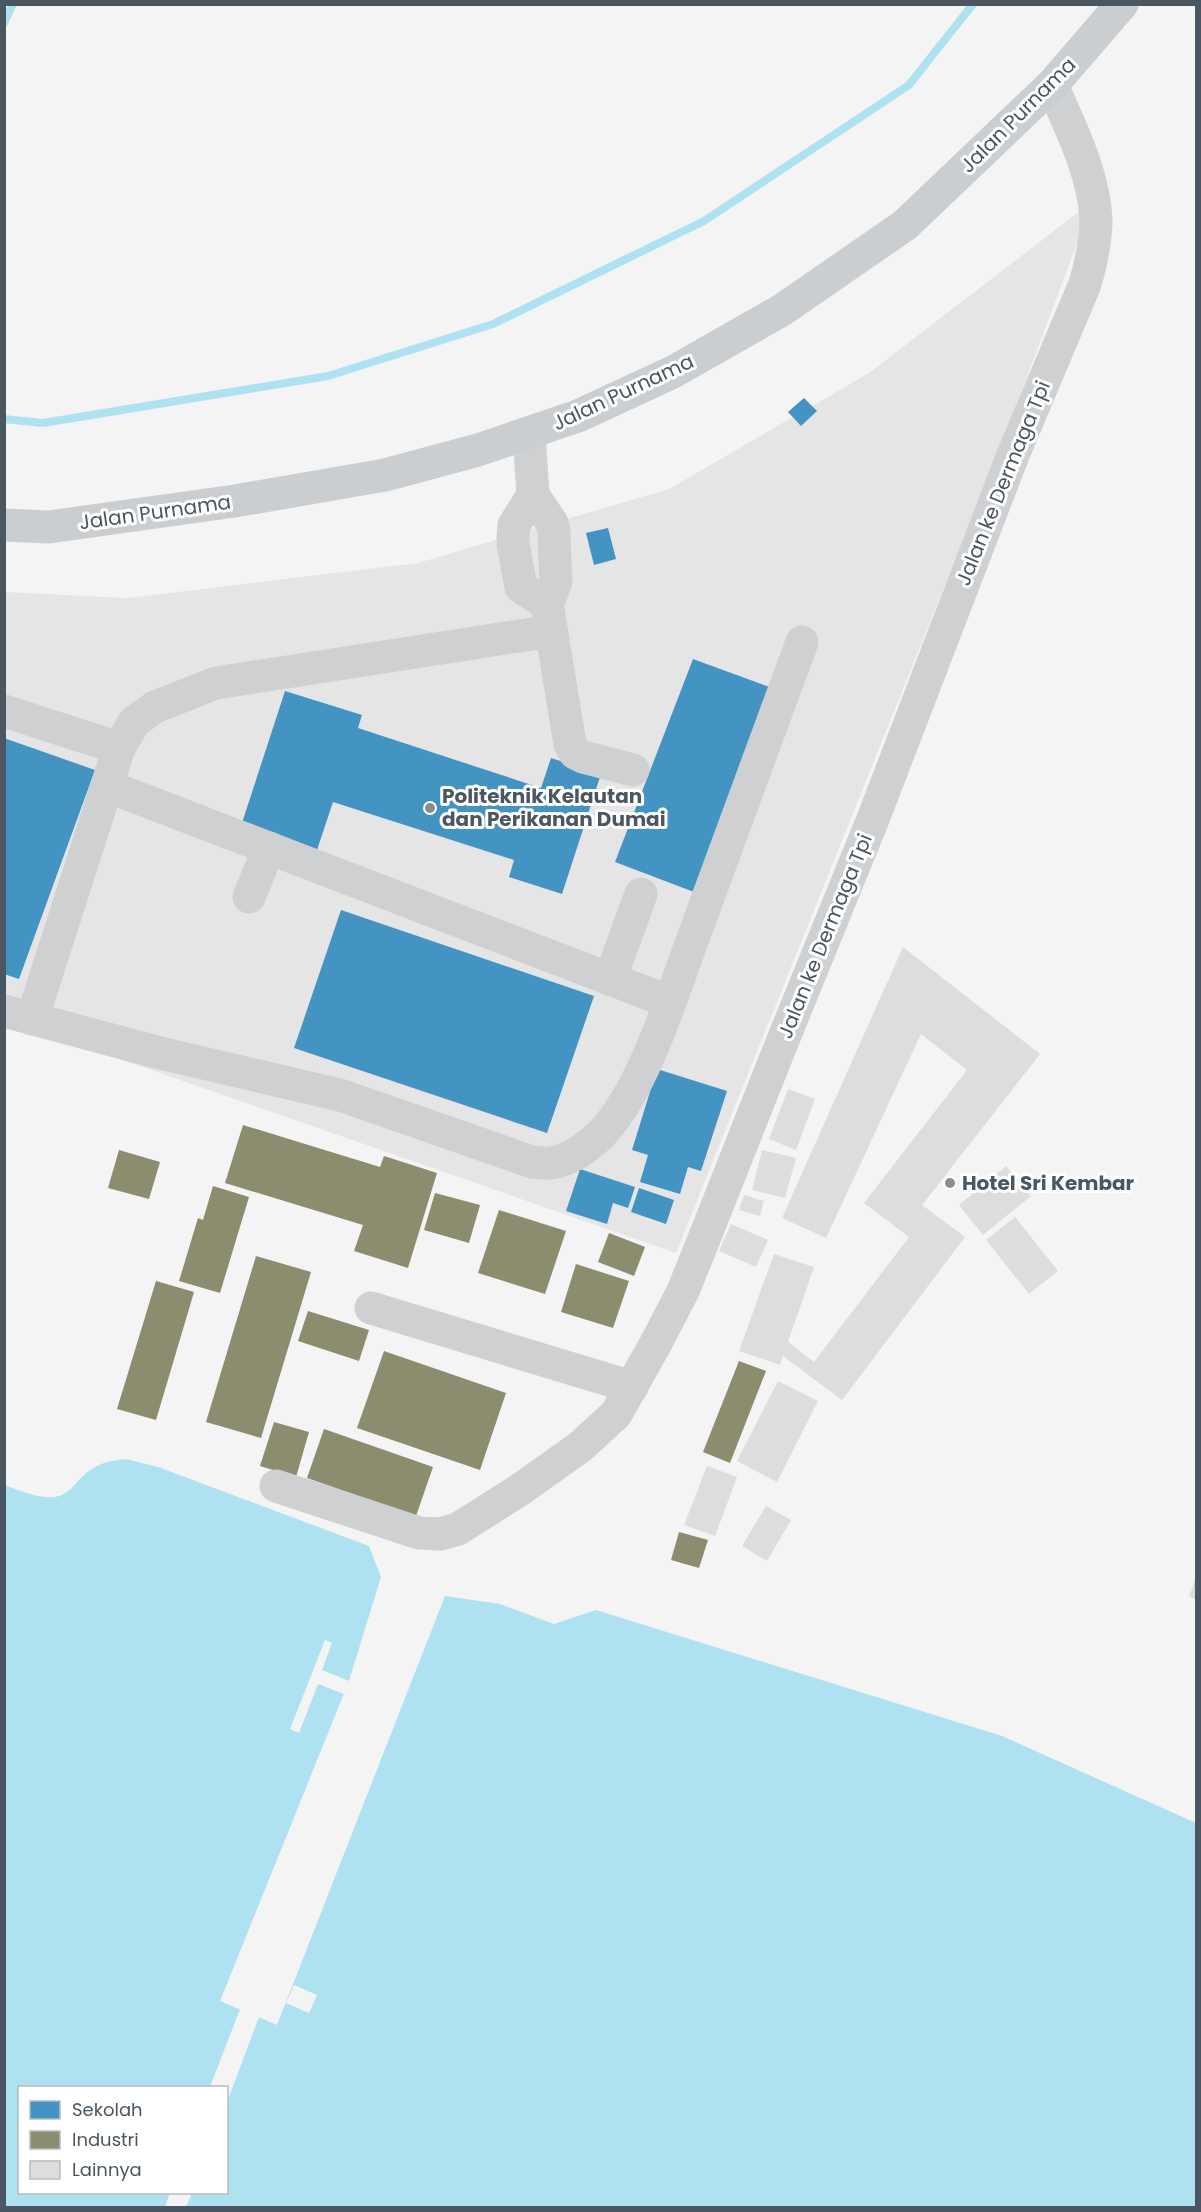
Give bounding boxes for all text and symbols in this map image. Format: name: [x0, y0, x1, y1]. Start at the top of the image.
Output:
street label: Jalan Purnama: [954, 51, 1082, 179]
street label: Jalan Purnama: [548, 347, 698, 437]
street label: Jalan ke Dermaga Tpi: [949, 376, 1057, 590]
street label: Jalan Purnama: [77, 487, 233, 537]
place label: Politeknik Kelautan dan Perikanan Dumai: [442, 782, 666, 833]
marker: Politeknik Kelautan dan Perikanan Dumai: [423, 801, 437, 815]
street label: Jalan ke Dermaga Tpi: [771, 829, 879, 1043]
place label: Hotel Sri Kembar: [962, 1169, 1135, 1197]
marker: Hotel Sri Kembar: [943, 1176, 957, 1190]
legend: [18, 2086, 228, 2194]
text: Sekolah: [72, 2097, 143, 2122]
text: Industri: [72, 2127, 139, 2152]
text: Lainnya: [72, 2157, 142, 2182]

